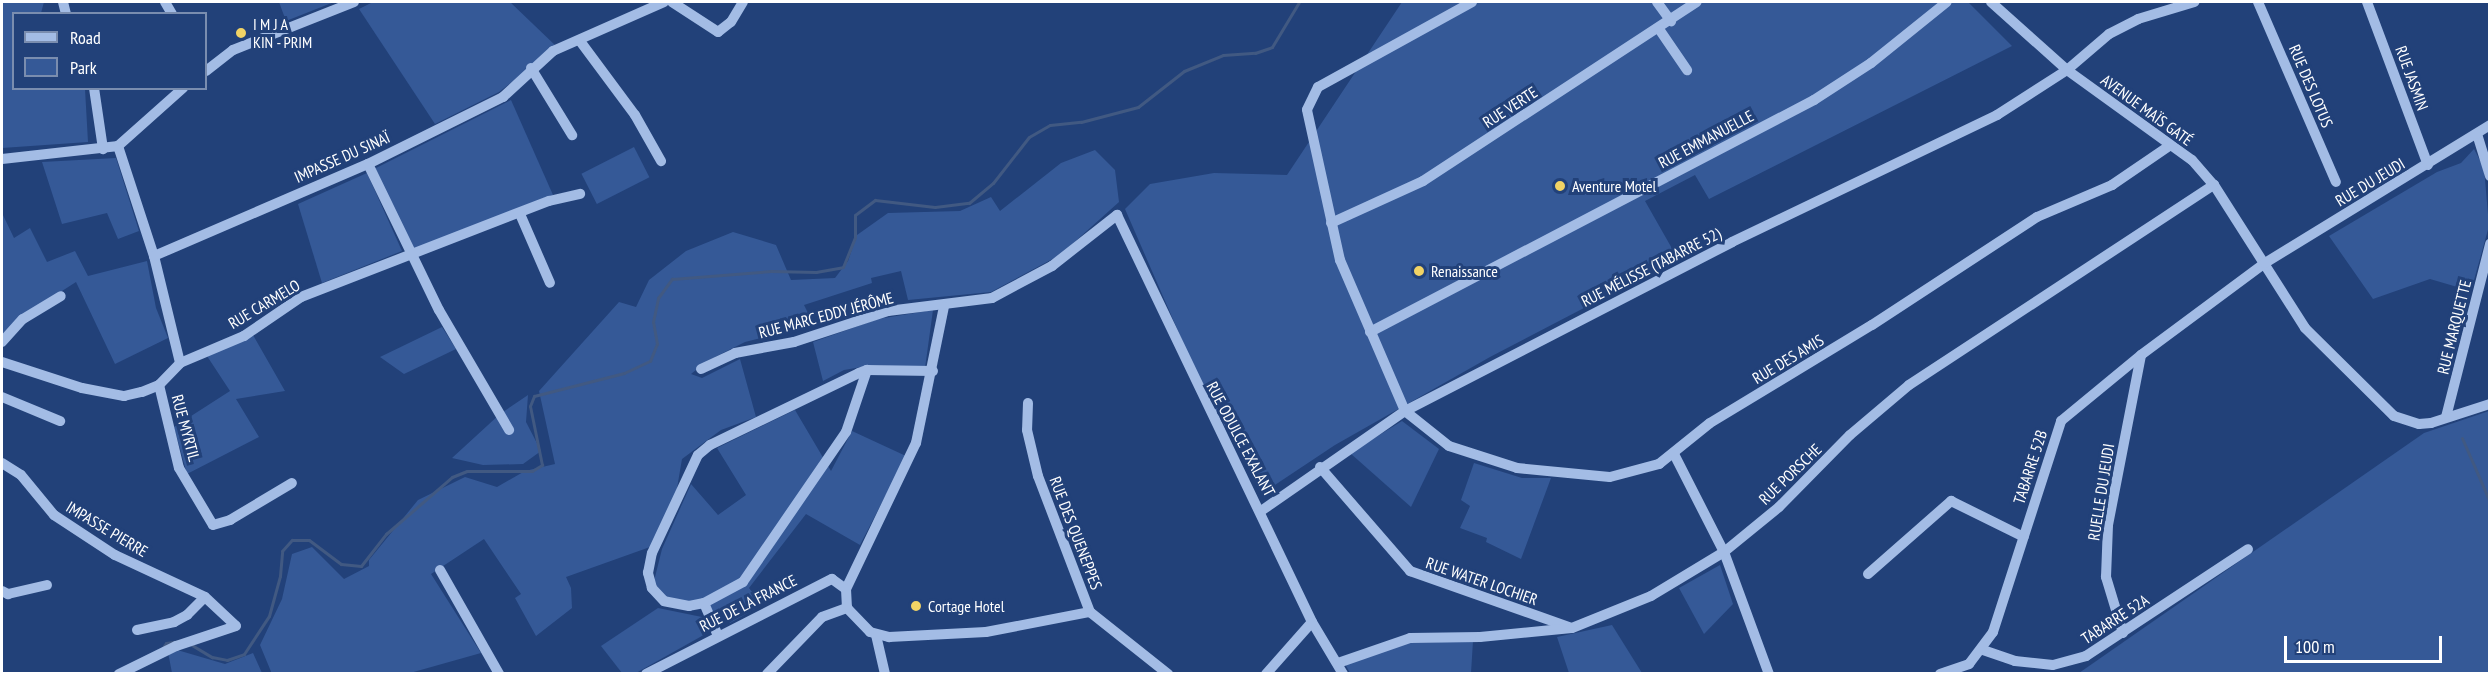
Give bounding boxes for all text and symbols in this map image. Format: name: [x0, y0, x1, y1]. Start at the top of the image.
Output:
legend: [12, 12, 207, 90]
place label: I M J A KIN - PRIM: [253, 14, 313, 52]
text: Road: [70, 26, 101, 49]
marker: I M J A KIN - PRIM: [234, 26, 248, 40]
street label: RUE DES LOTUS: [2285, 42, 2337, 130]
street label: RUE JASMIN: [2392, 43, 2432, 113]
text: Park: [70, 56, 97, 79]
street label: AVENUE MAÏS GATÉ: [2097, 70, 2197, 150]
street label: RUE VERTE: [1479, 82, 1541, 132]
street label: RUE EMMANUELLE: [1655, 106, 1757, 172]
street label: IMPASSE DU SINAÏ: [291, 127, 393, 187]
street label: RUE DU JEUDI: [2332, 154, 2408, 210]
place label: Aventure Motel: [1572, 176, 1656, 196]
marker: Aventure Motel: [1553, 179, 1567, 193]
street label: RUE MÉLISSE (TABARRE 52): [1578, 223, 1724, 311]
place label: Renaissance: [1431, 261, 1498, 281]
marker: Renaissance: [1412, 264, 1426, 278]
street label: RUE CARMELO: [225, 275, 303, 333]
street label: RUE MARQUETTE: [2433, 278, 2475, 376]
street label: RUE MARC EDDY JÉRÔME: [756, 288, 896, 342]
street label: RUE DES AMIS: [1749, 330, 1827, 388]
street label: RUE ODULCE EXALANT: [1203, 378, 1279, 500]
street label: RUE MYRTIL: [168, 393, 204, 463]
street label: TABARRE 52B: [2009, 428, 2051, 506]
street label: RUE PORSCHE: [1755, 440, 1825, 508]
street label: RUELLE DU JEUDI: [2084, 442, 2118, 542]
street label: RUE DES QUENEPPES: [1046, 474, 1106, 592]
street label: IMPASSE PIERRE: [63, 497, 151, 561]
street label: RUE WATER LOCHIER: [1424, 553, 1540, 609]
street label: RUE DE LA FRANCE: [696, 570, 800, 636]
street label: TABARRE 52A: [2078, 590, 2152, 648]
place label: Cortage Hotel: [928, 596, 1004, 616]
marker: Cortage Hotel: [909, 599, 923, 613]
scale bar: [2287, 624, 2444, 662]
text: 100 m: [2295, 635, 2335, 658]

